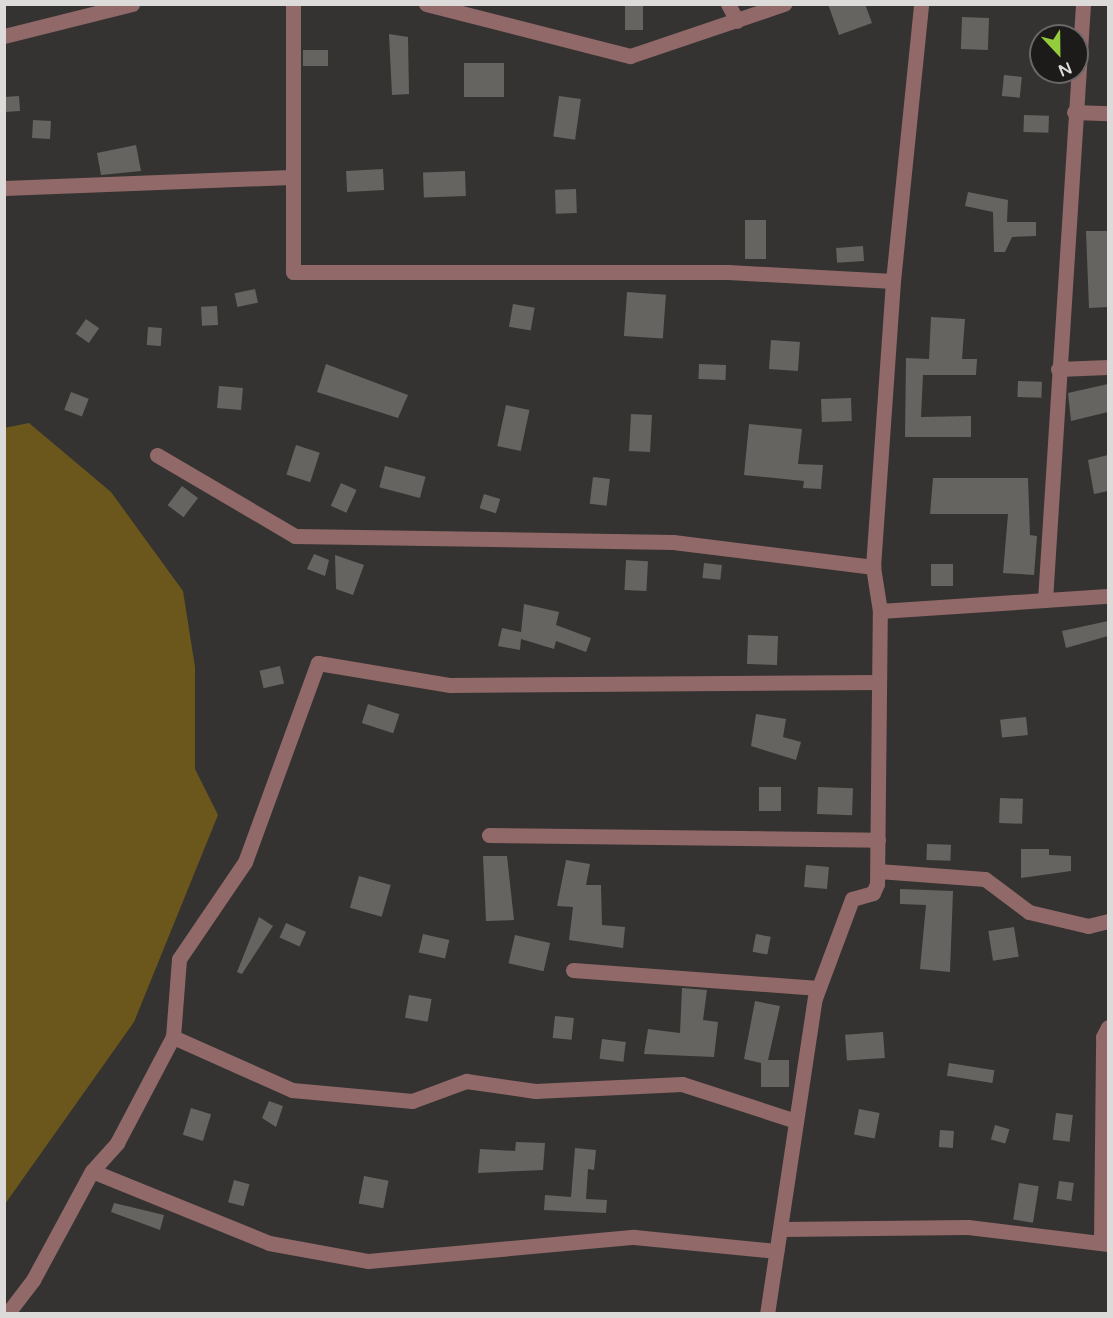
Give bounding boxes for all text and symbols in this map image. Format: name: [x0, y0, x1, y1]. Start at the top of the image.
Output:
north arrow: [1029, 24, 1089, 84]
text: N: [1055, 57, 1075, 81]

